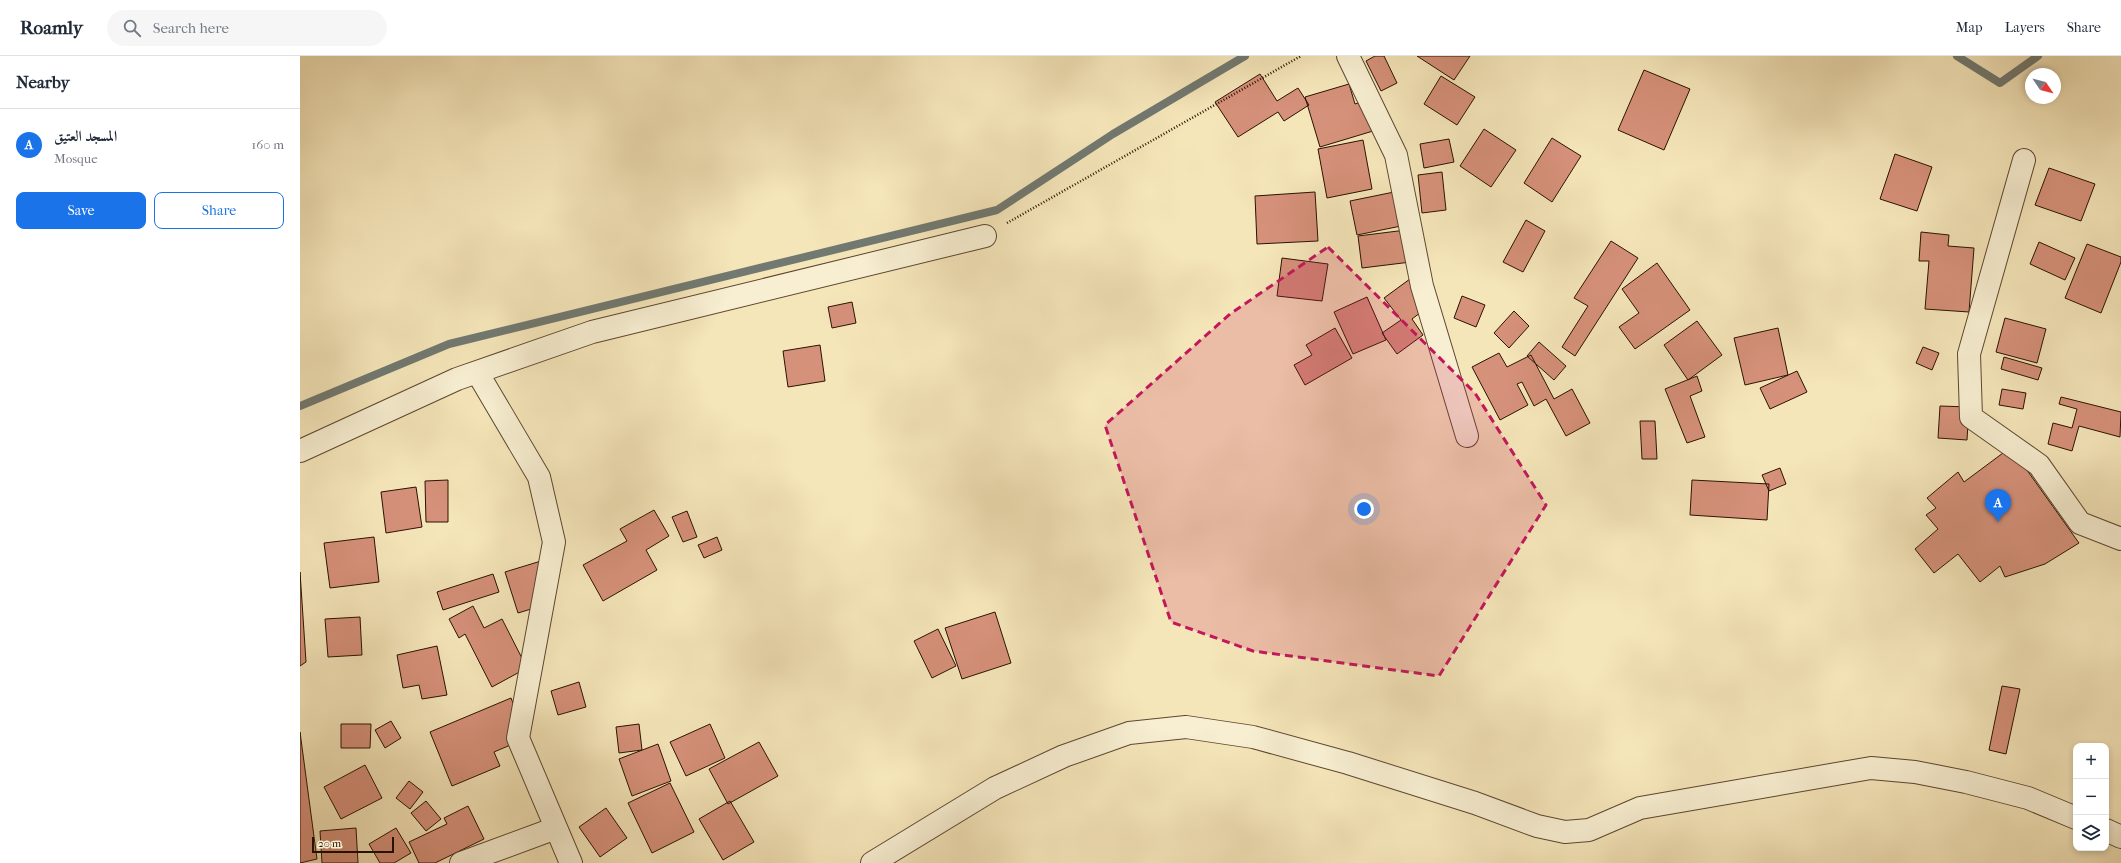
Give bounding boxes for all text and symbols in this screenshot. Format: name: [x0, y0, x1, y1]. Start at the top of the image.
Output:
search box: [107, 10, 387, 46]
text: Roamly: [20, 17, 83, 39]
icon: search: [121, 17, 143, 39]
text: Search here: [153, 19, 229, 37]
text: Map: [1956, 19, 1983, 36]
text: Layers: [2005, 19, 2045, 36]
text: Share: [2067, 19, 2101, 36]
north arrow: [2025, 68, 2061, 104]
text: Nearby: [16, 72, 70, 92]
text: المسجد العتيق: [54, 127, 117, 145]
text: A: [25, 137, 33, 152]
text: 160 m: [252, 137, 284, 152]
text: Mosque: [54, 151, 98, 166]
button: Save: [16, 192, 146, 229]
button: Share: [154, 192, 284, 229]
pin: A: [1985, 489, 2011, 522]
your location: [1354, 499, 1374, 519]
map controls: [2073, 743, 2109, 851]
button: +: [2073, 743, 2109, 779]
button: −: [2073, 779, 2109, 815]
button: layers: [2073, 815, 2109, 851]
scale bar: [312, 835, 394, 854]
text: 20 m: [318, 837, 341, 850]

